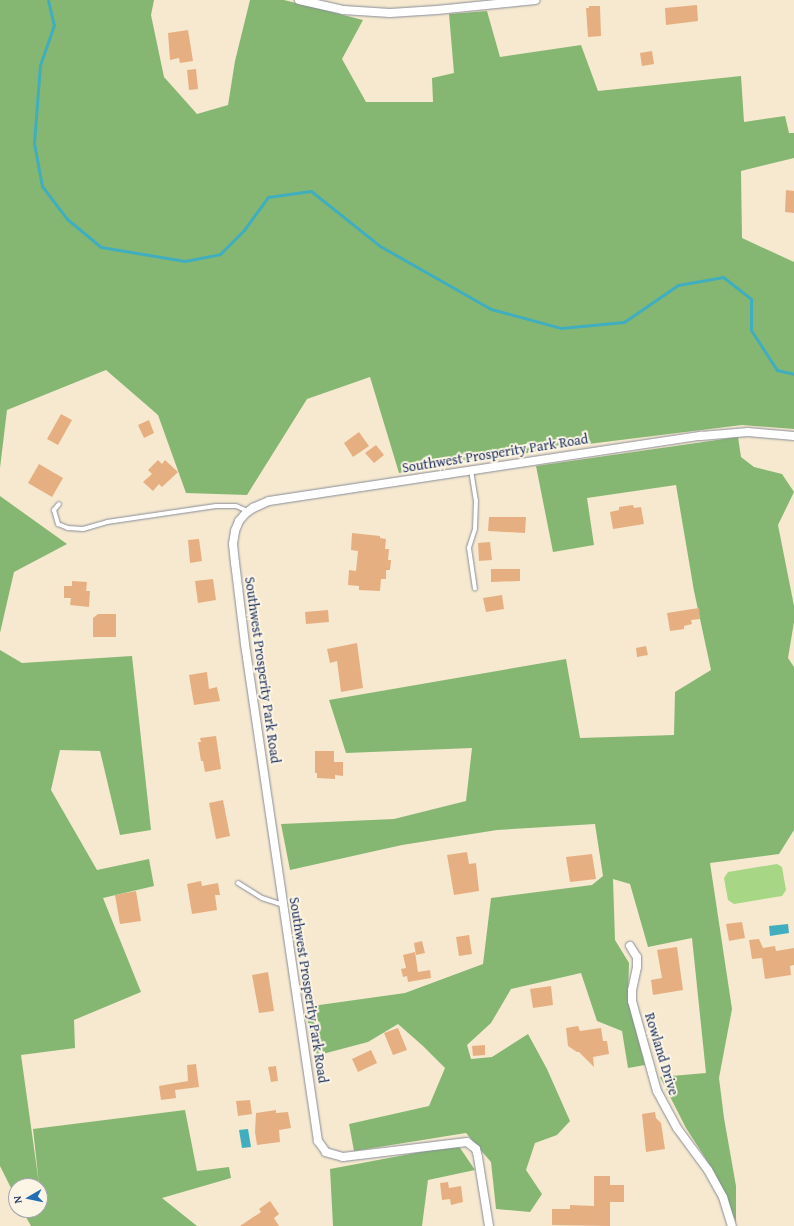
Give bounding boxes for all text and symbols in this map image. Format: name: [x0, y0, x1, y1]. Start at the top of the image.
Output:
street label: Southwest Prosperity Park Road: [401, 430, 589, 476]
street label: Southwest Prosperity Park Road: [242, 576, 284, 764]
street label: Southwest Prosperity Park Road: [286, 896, 332, 1084]
street label: Rowland Drive: [641, 1011, 683, 1097]
north arrow: [8, 1178, 48, 1218]
text: N: [9, 1195, 26, 1205]

